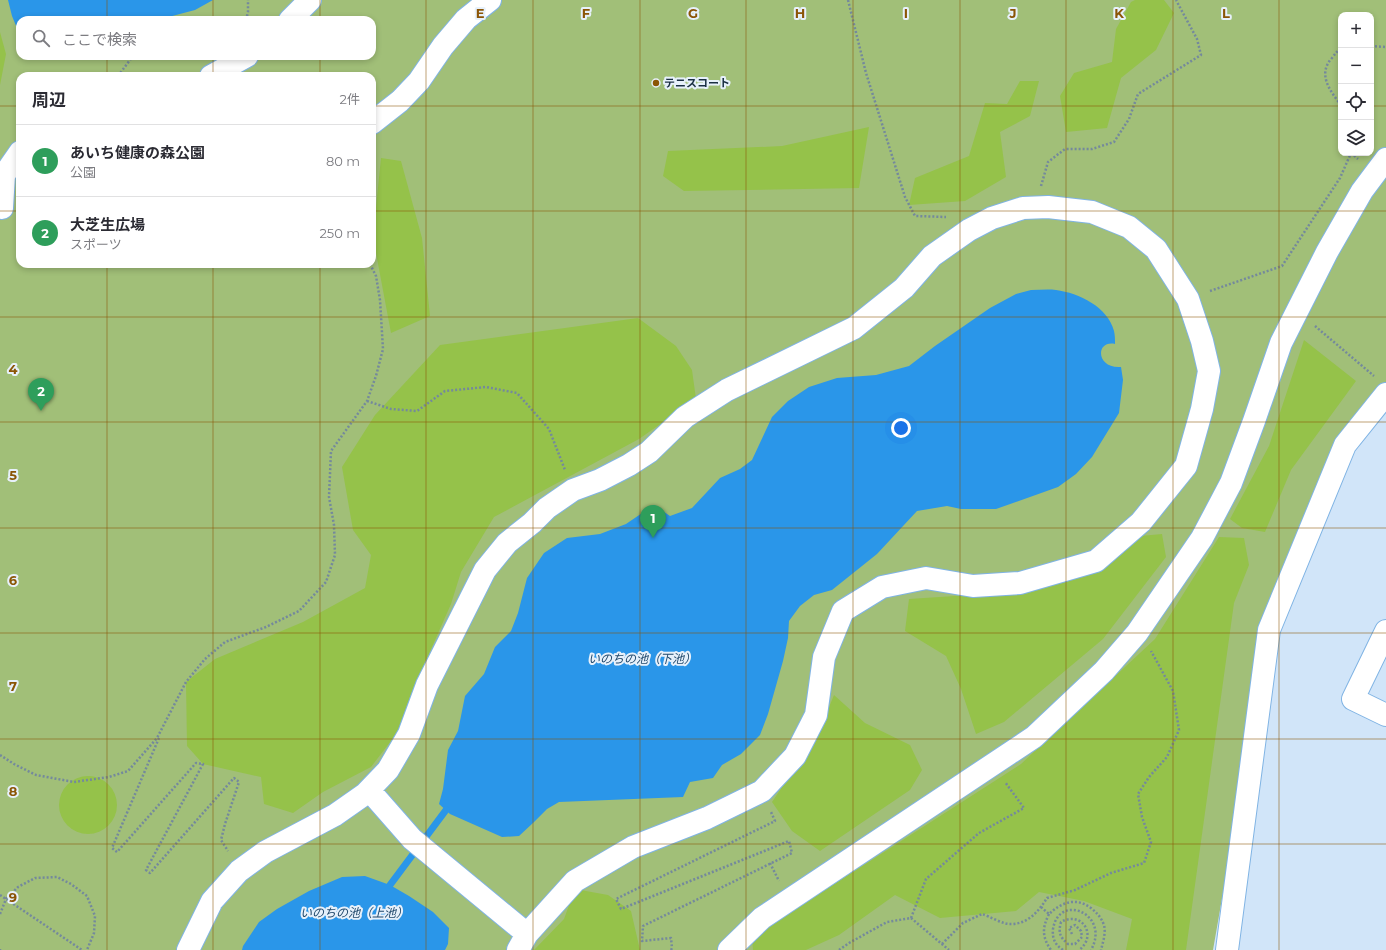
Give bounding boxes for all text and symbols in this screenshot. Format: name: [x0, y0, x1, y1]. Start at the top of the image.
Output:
text: E: [476, 5, 485, 21]
text: F: [582, 5, 590, 21]
text: G: [688, 5, 698, 21]
text: H: [795, 5, 805, 21]
text: I: [904, 5, 908, 21]
text: J: [1008, 5, 1017, 21]
text: K: [1114, 5, 1124, 21]
text: L: [1222, 5, 1230, 21]
map controls: [1338, 12, 1374, 156]
button: +: [1338, 12, 1374, 48]
search box: [16, 16, 376, 60]
icon: search: [30, 27, 52, 49]
text: ここで検索: [62, 30, 137, 49]
button: −: [1338, 48, 1374, 84]
place label: テニスコート: [664, 76, 730, 90]
marker: テニスコート: [651, 78, 661, 88]
button: locate: [1338, 84, 1374, 120]
text: 周辺: [32, 90, 66, 110]
text: 2件: [340, 91, 360, 107]
button: layers: [1338, 120, 1374, 156]
text: あいち健康の森公園: [70, 143, 205, 162]
text: 1: [42, 153, 48, 169]
text: 80 m: [326, 153, 360, 169]
text: 公園: [70, 164, 96, 180]
text: 大芝生広場: [70, 215, 145, 234]
text: 2: [41, 225, 49, 241]
text: 250 m: [319, 225, 360, 241]
text: スポーツ: [70, 236, 122, 252]
text: 4: [9, 361, 18, 377]
pin: 2: [28, 378, 54, 411]
your location: [891, 418, 911, 438]
text: 5: [9, 467, 17, 483]
pin: 1: [640, 505, 666, 538]
text: 6: [9, 572, 18, 588]
water label: いのちの池（下池）: [588, 651, 696, 666]
text: 7: [9, 678, 17, 694]
text: 8: [9, 783, 18, 799]
text: 9: [9, 889, 17, 905]
water label: いのちの池（上池）: [300, 905, 408, 920]

